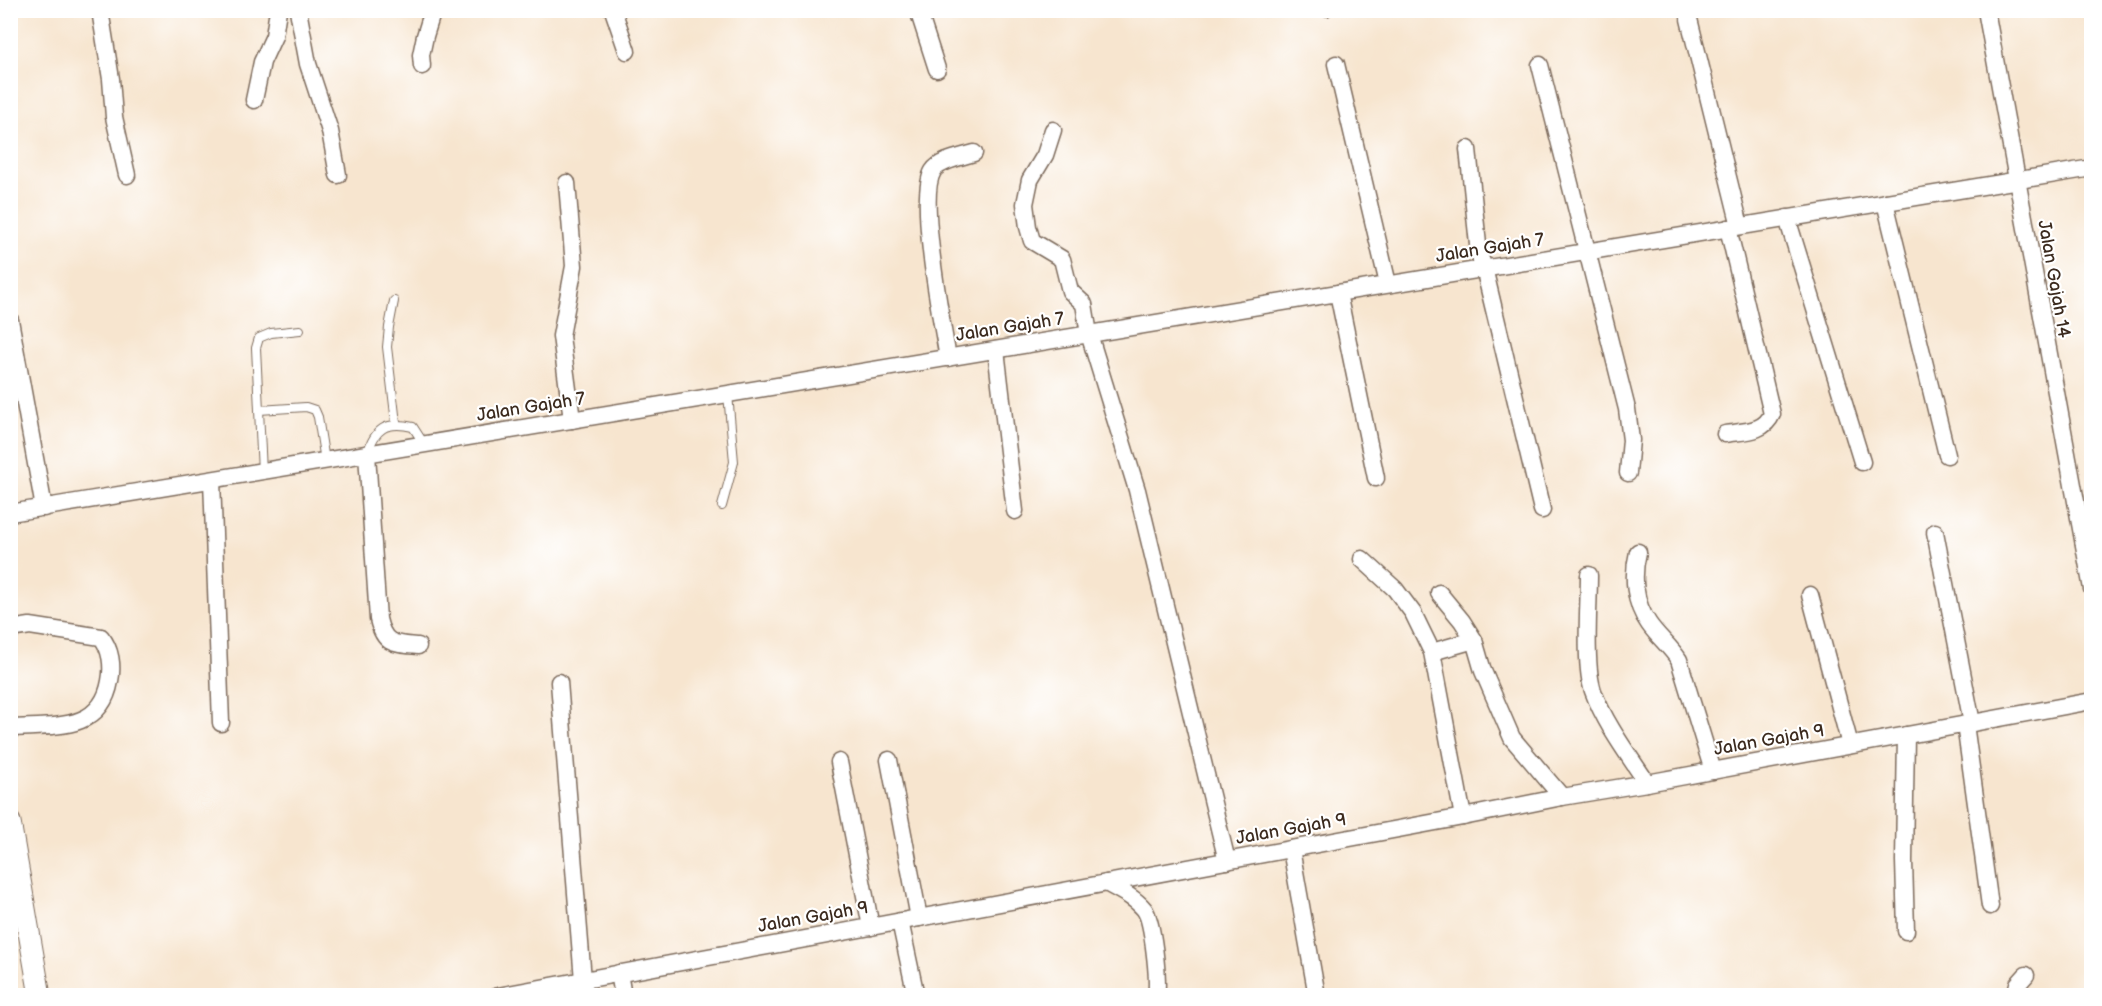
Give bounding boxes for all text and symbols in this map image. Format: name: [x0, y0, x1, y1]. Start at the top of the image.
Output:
street label: Jalan Gajah 14: [2033, 218, 2075, 340]
street label: Jalan Gajah 7: [1434, 229, 1546, 267]
street label: Jalan Gajah 7: [954, 308, 1066, 346]
street label: Jalan Gajah 7: [475, 388, 587, 426]
street label: Jalan Gajah 9: [1712, 720, 1826, 760]
street label: Jalan Gajah 9: [1234, 809, 1348, 849]
street label: Jalan Gajah 9: [756, 897, 870, 937]

